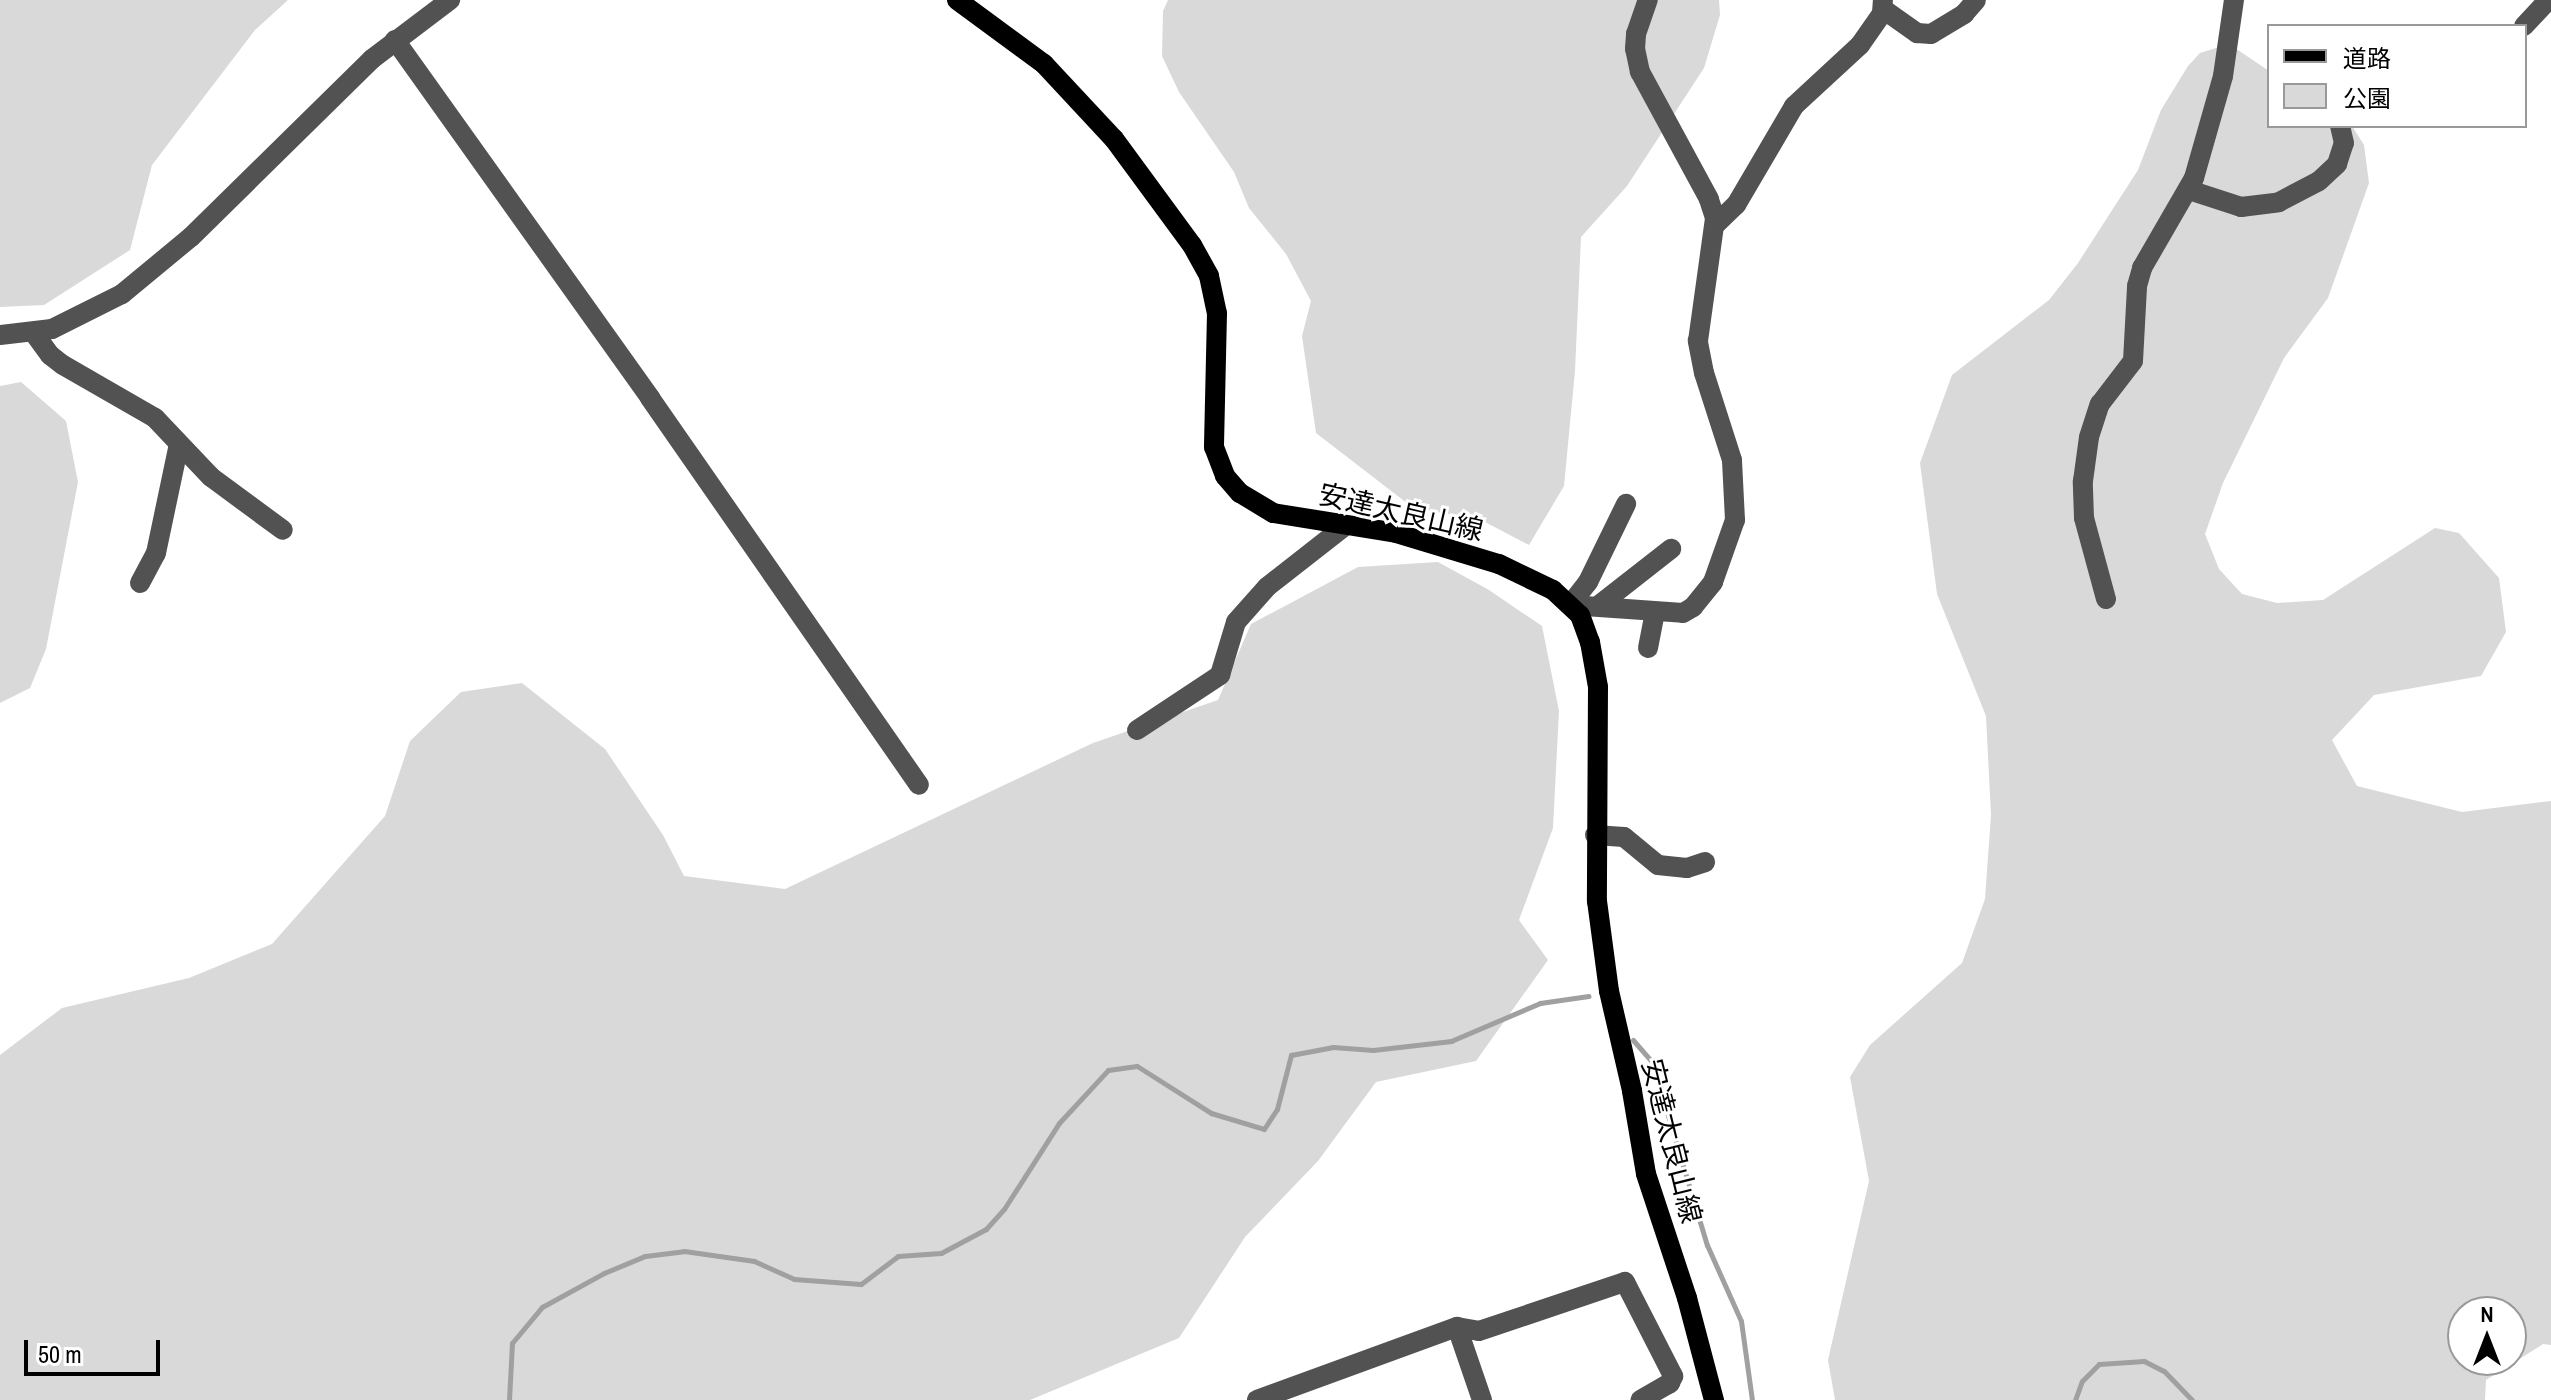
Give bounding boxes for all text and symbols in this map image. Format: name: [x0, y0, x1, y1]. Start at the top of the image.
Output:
legend: [2267, 24, 2527, 128]
text: 道路: [2343, 42, 2391, 74]
text: 公園: [2343, 82, 2391, 114]
street label: 安達太良山線: [1315, 477, 1487, 547]
street label: 安達太良山線: [1635, 1055, 1709, 1227]
north arrow: [2447, 1296, 2527, 1376]
text: N: [2480, 1299, 2494, 1329]
scale bar: [28, 1324, 164, 1374]
text: 50 m: [38, 1338, 82, 1370]

